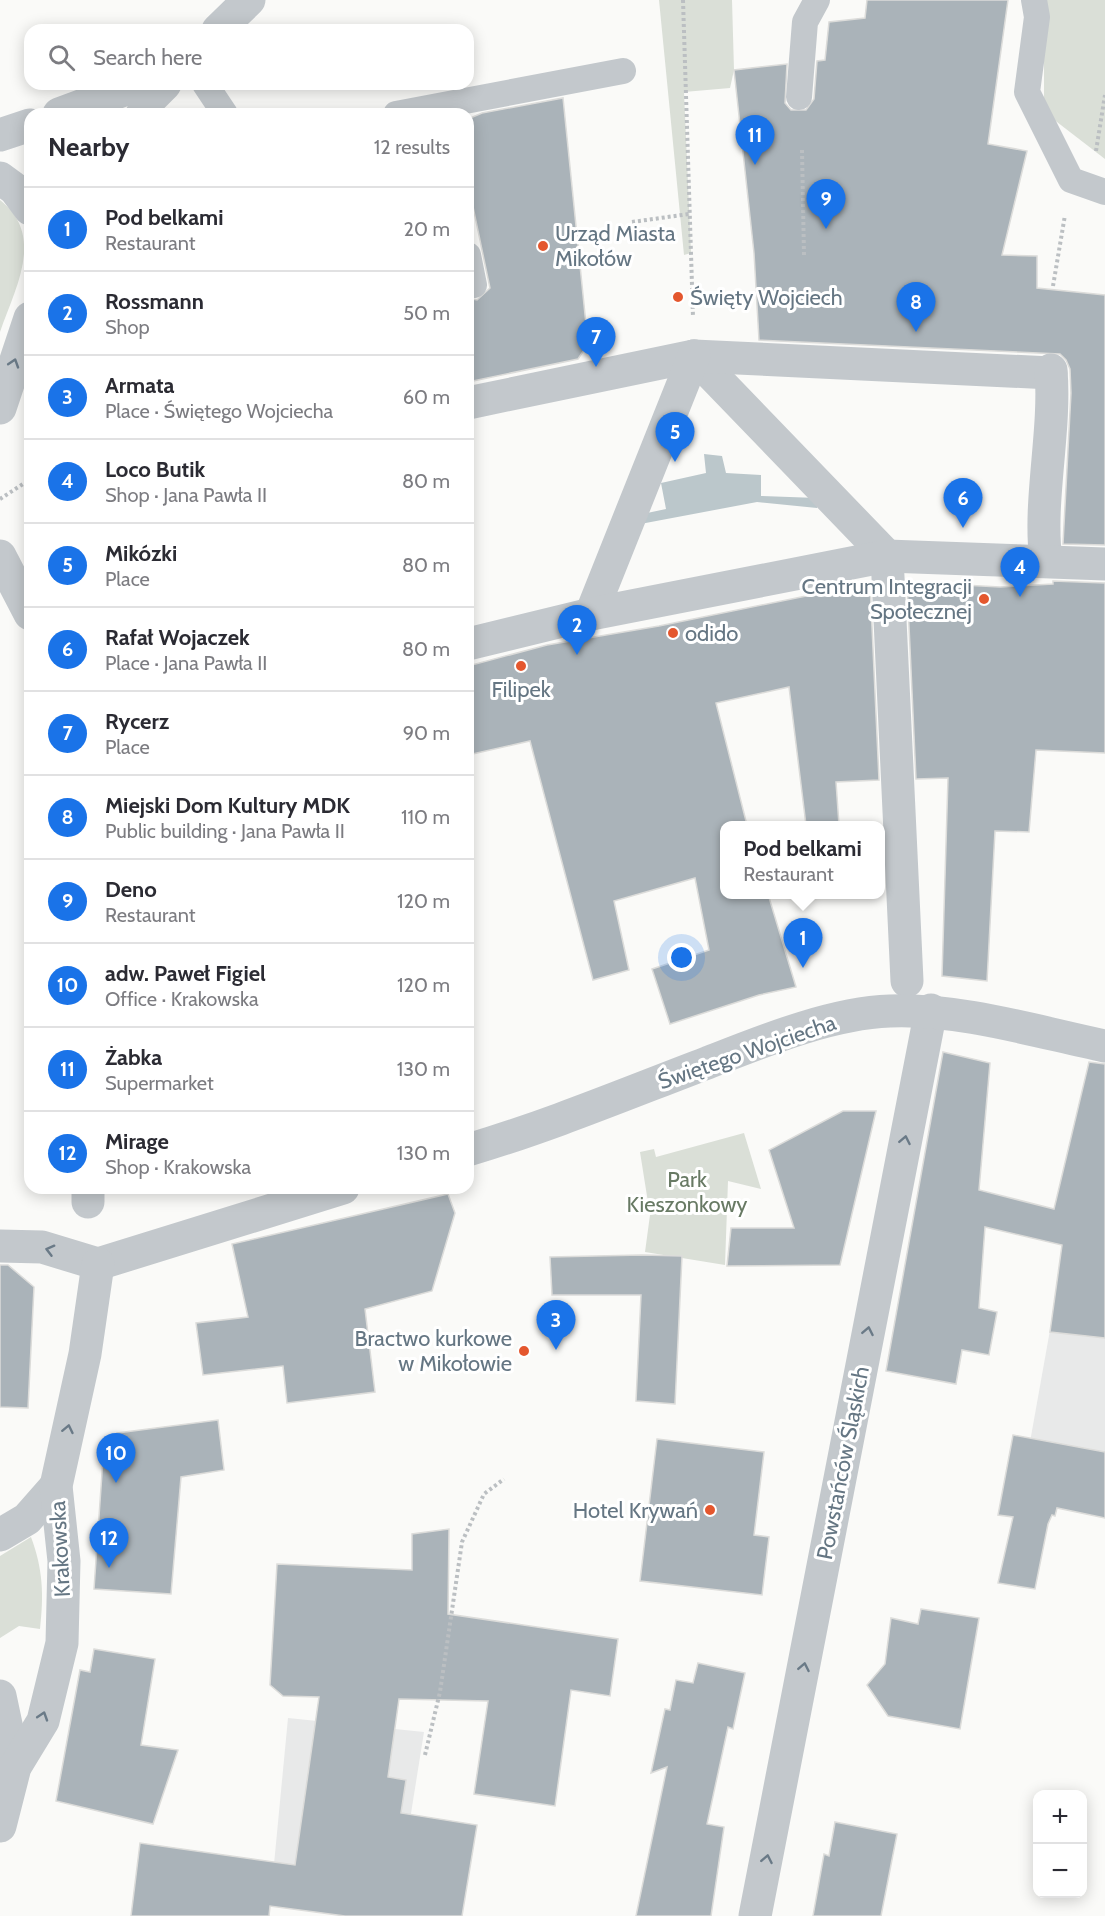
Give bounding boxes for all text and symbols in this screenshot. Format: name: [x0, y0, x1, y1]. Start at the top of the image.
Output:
search box: [24, 24, 474, 90]
icon: search: [45, 41, 78, 74]
text: Search here: [93, 44, 202, 71]
pin: 11: [736, 116, 774, 165]
text: Nearby: [48, 131, 129, 163]
text: 12 results: [374, 135, 450, 159]
pin: 9: [806, 180, 846, 229]
text: Pod belkami: [105, 204, 224, 231]
text: 1: [64, 217, 71, 241]
text: 20 m: [404, 217, 450, 241]
place label: Urząd Miasta Mikołów: [555, 220, 676, 272]
text: Restaurant: [105, 231, 196, 255]
marker: Urząd Miasta Mikołów: [536, 239, 550, 253]
pin: 8: [896, 282, 936, 332]
place label: Święty Wojciech: [690, 284, 843, 311]
text: Rossmann: [105, 288, 204, 315]
marker: Święty Wojciech: [671, 290, 685, 304]
text: 2: [62, 301, 73, 325]
text: 50 m: [403, 301, 450, 325]
text: Shop: [105, 315, 150, 339]
pin: 7: [576, 318, 616, 367]
one-way arrow: [7, 358, 20, 369]
text: Armata: [105, 372, 174, 399]
text: 3: [62, 385, 73, 409]
text: 60 m: [403, 385, 450, 409]
text: Place · Świętego Wojciecha: [105, 399, 333, 423]
pin: 5: [656, 412, 694, 462]
text: Loco Butik: [105, 456, 205, 483]
text: 4: [61, 469, 74, 493]
text: 80 m: [402, 469, 450, 493]
pin: 6: [944, 478, 982, 528]
text: Shop · Jana Pawła II: [105, 483, 267, 507]
text: Mikózki: [105, 540, 177, 567]
pin: 4: [1000, 548, 1040, 597]
text: 5: [62, 553, 73, 577]
text: 80 m: [402, 553, 450, 577]
text: Place: [105, 567, 150, 591]
place label: Centrum Integracji Społecznej: [801, 573, 972, 625]
marker: Centrum Integracji Społecznej: [977, 592, 991, 606]
pin: 2: [558, 606, 596, 655]
place label: odido: [685, 620, 738, 647]
text: Rafał Wojaczek: [105, 624, 250, 651]
marker: odido: [666, 626, 680, 640]
text: 6: [62, 637, 73, 661]
text: 80 m: [402, 637, 450, 661]
text: Place · Jana Pawła II: [105, 651, 267, 675]
marker: Filipek: [514, 659, 528, 673]
place label: Filipek: [491, 676, 551, 703]
text: Rycerz: [105, 708, 169, 735]
text: 7: [62, 721, 73, 745]
text: 90 m: [403, 721, 450, 745]
text: Place: [105, 735, 150, 759]
text: Miejski Dom Kultury MDK: [105, 792, 350, 819]
text: 8: [61, 805, 74, 829]
text: 110 m: [401, 805, 450, 829]
text: Public building · Jana Pawła II: [105, 819, 345, 843]
popup: [720, 821, 885, 899]
text: Pod belkami: [743, 835, 862, 862]
text: Restaurant: [743, 862, 834, 886]
text: Deno: [105, 876, 157, 903]
text: 9: [62, 889, 73, 913]
text: 120 m: [397, 889, 450, 913]
text: Restaurant: [105, 903, 196, 927]
pin: 1: [784, 918, 822, 968]
your location: [667, 943, 696, 972]
text: adw. Paweł Figiel: [105, 960, 266, 987]
text: 10: [57, 973, 78, 997]
text: 120 m: [397, 973, 450, 997]
text: Office · Krakowska: [105, 987, 258, 1011]
street label: Świętego Wojciecha: [654, 1009, 840, 1095]
text: Żabka: [105, 1044, 162, 1071]
text: 11: [60, 1057, 75, 1081]
text: 130 m: [397, 1057, 450, 1081]
text: Supermarket: [105, 1071, 214, 1095]
text: Mirage: [105, 1128, 169, 1155]
one-way arrow: [898, 1135, 911, 1145]
text: 12: [59, 1141, 76, 1165]
text: 130 m: [397, 1141, 450, 1165]
text: Shop · Krakowska: [105, 1155, 251, 1179]
park label: Park Kieszonkowy: [627, 1166, 747, 1218]
one-way arrow: [45, 1244, 55, 1257]
pin: 3: [536, 1300, 576, 1350]
place label: Bractwo kurkowe w Mikołowie: [355, 1325, 512, 1377]
one-way arrow: [861, 1327, 874, 1337]
marker: Bractwo kurkowe w Mikołowie: [517, 1344, 531, 1358]
street label: Powstańców Śląskich: [811, 1364, 875, 1562]
one-way arrow: [61, 1424, 74, 1434]
pin: 10: [96, 1434, 136, 1483]
place label: Hotel Krywań: [573, 1497, 698, 1524]
street label: Krakowska: [44, 1500, 76, 1598]
marker: Hotel Krywań: [703, 1503, 717, 1517]
pin: 12: [90, 1518, 128, 1568]
one-way arrow: [797, 1662, 810, 1672]
one-way arrow: [36, 1711, 49, 1722]
map controls: [1033, 1790, 1087, 1898]
button: +: [1033, 1790, 1087, 1844]
button: −: [1033, 1844, 1087, 1898]
one-way arrow: [760, 1854, 773, 1864]

